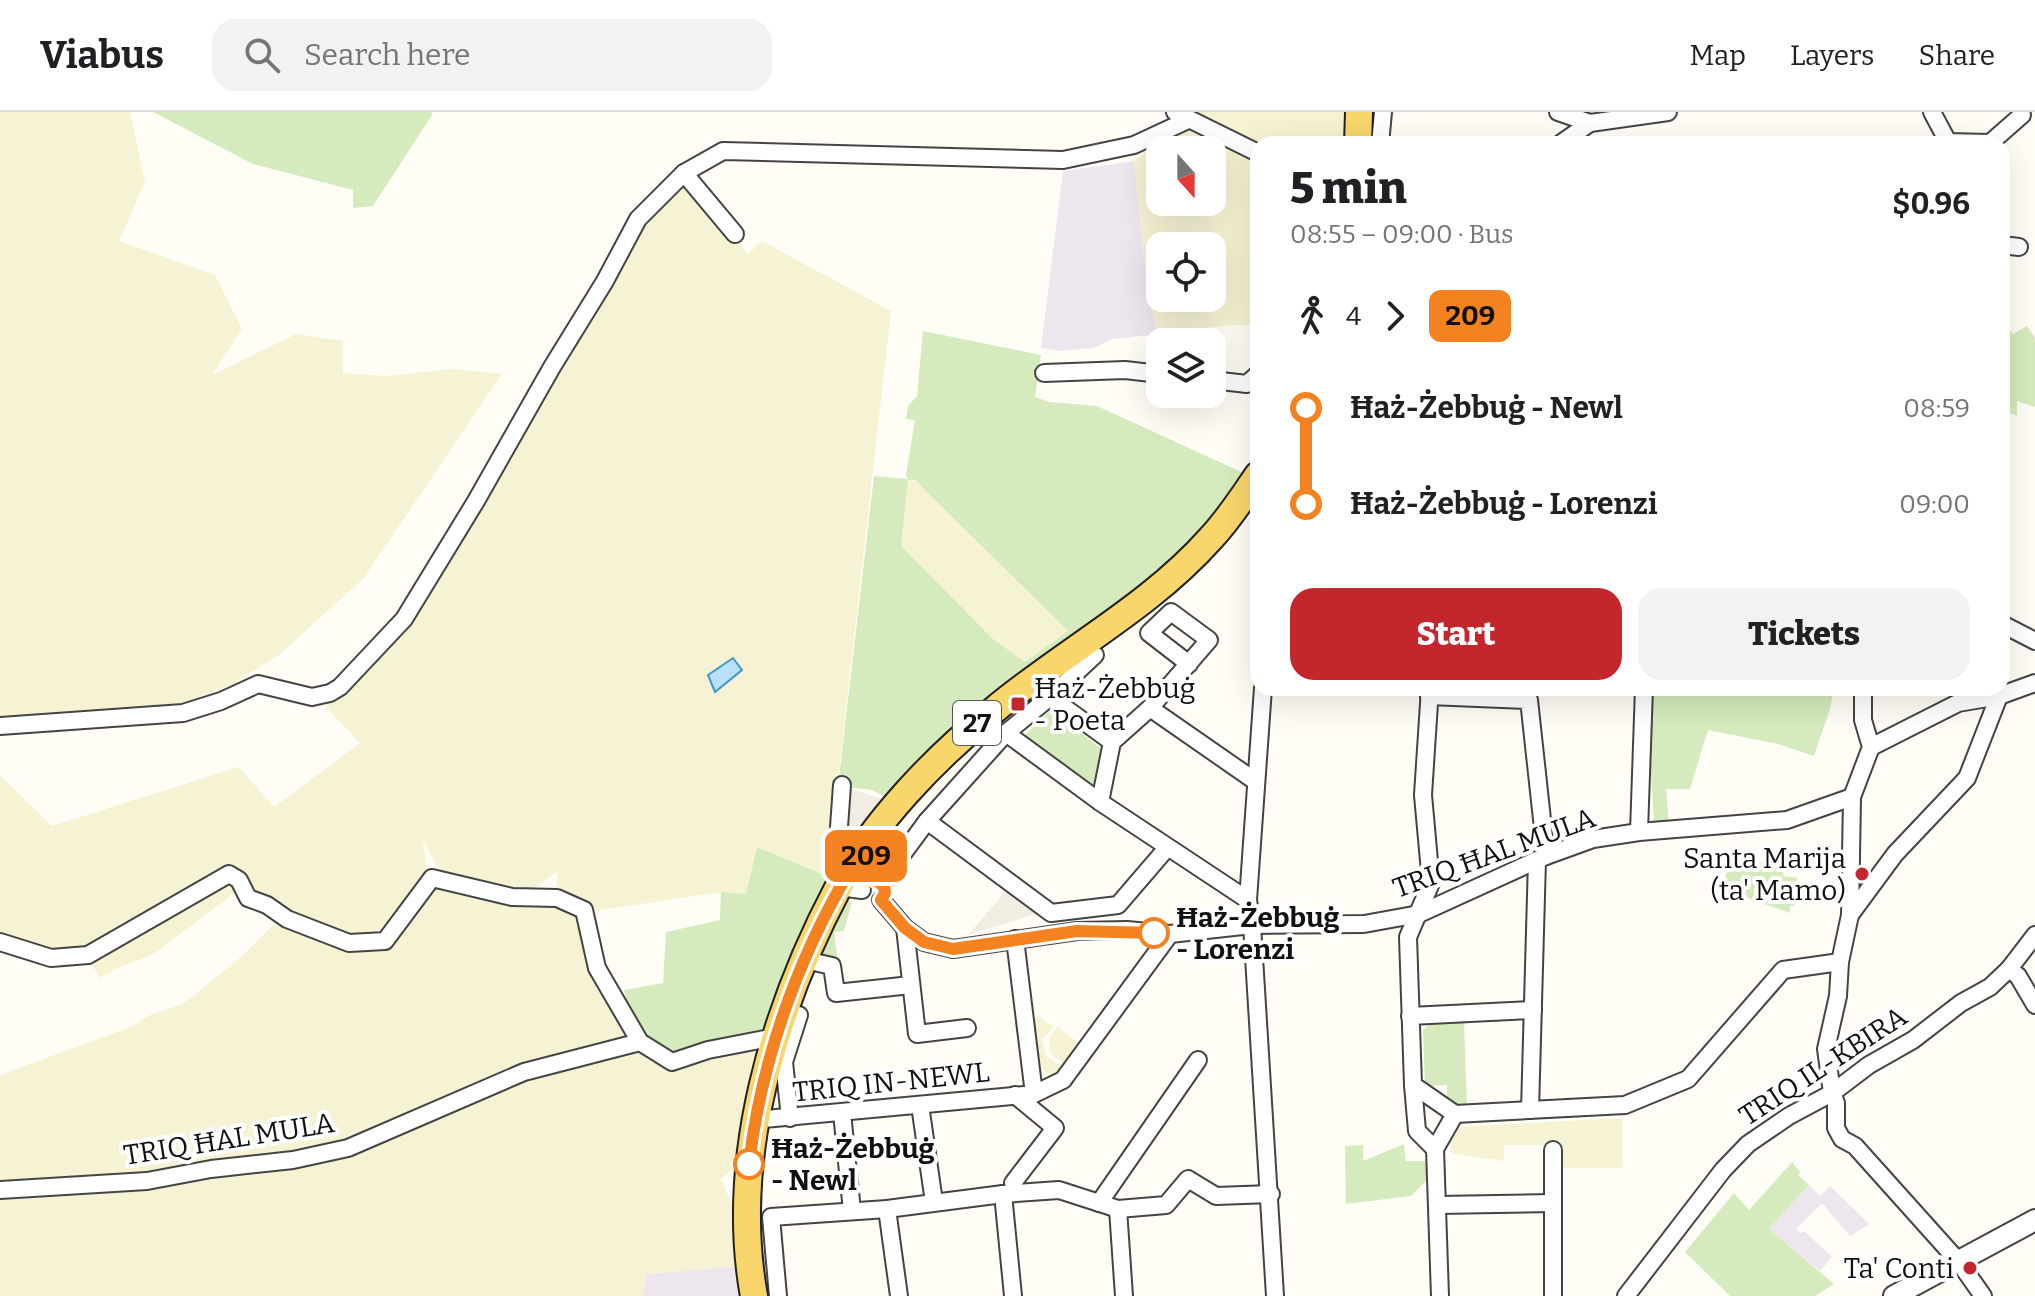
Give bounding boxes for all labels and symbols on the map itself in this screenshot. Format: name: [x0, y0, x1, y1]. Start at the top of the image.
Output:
north arrow: [1146, 136, 1226, 216]
place label: Ħaż-Żebbuġ - Poeta: [1034, 672, 1195, 737]
marker: Ħaż-Żebbuġ - Poeta: [1009, 695, 1027, 713]
road number: 27: [953, 701, 1001, 745]
street label: TRIQ ĦAL MULA: [1388, 801, 1600, 905]
line badge: 209: [820, 830, 912, 882]
place label: Santa Marija (ta' Mamo): [1683, 842, 1846, 907]
marker: Santa Marija (ta' Mamo): [1853, 865, 1871, 883]
place label: Ħaż-Żebbuġ - Lorenzi: [1176, 901, 1340, 966]
marker: Ħaż-Żebbuġ - Lorenzi: [1139, 918, 1169, 948]
street label: TRIQ IL-KBIRA: [1733, 1000, 1913, 1132]
street label: TRIQ IN-NEWL: [791, 1055, 991, 1109]
street label: TRIQ ĦAL MULA: [121, 1106, 337, 1172]
place label: Ħaż-Żebbuġ - Newl: [771, 1132, 935, 1197]
marker: Ħaż-Żebbuġ - Newl: [734, 1149, 764, 1179]
place label: Ta' Conti: [1844, 1252, 1954, 1285]
marker: Ta' Conti: [1961, 1259, 1979, 1277]

